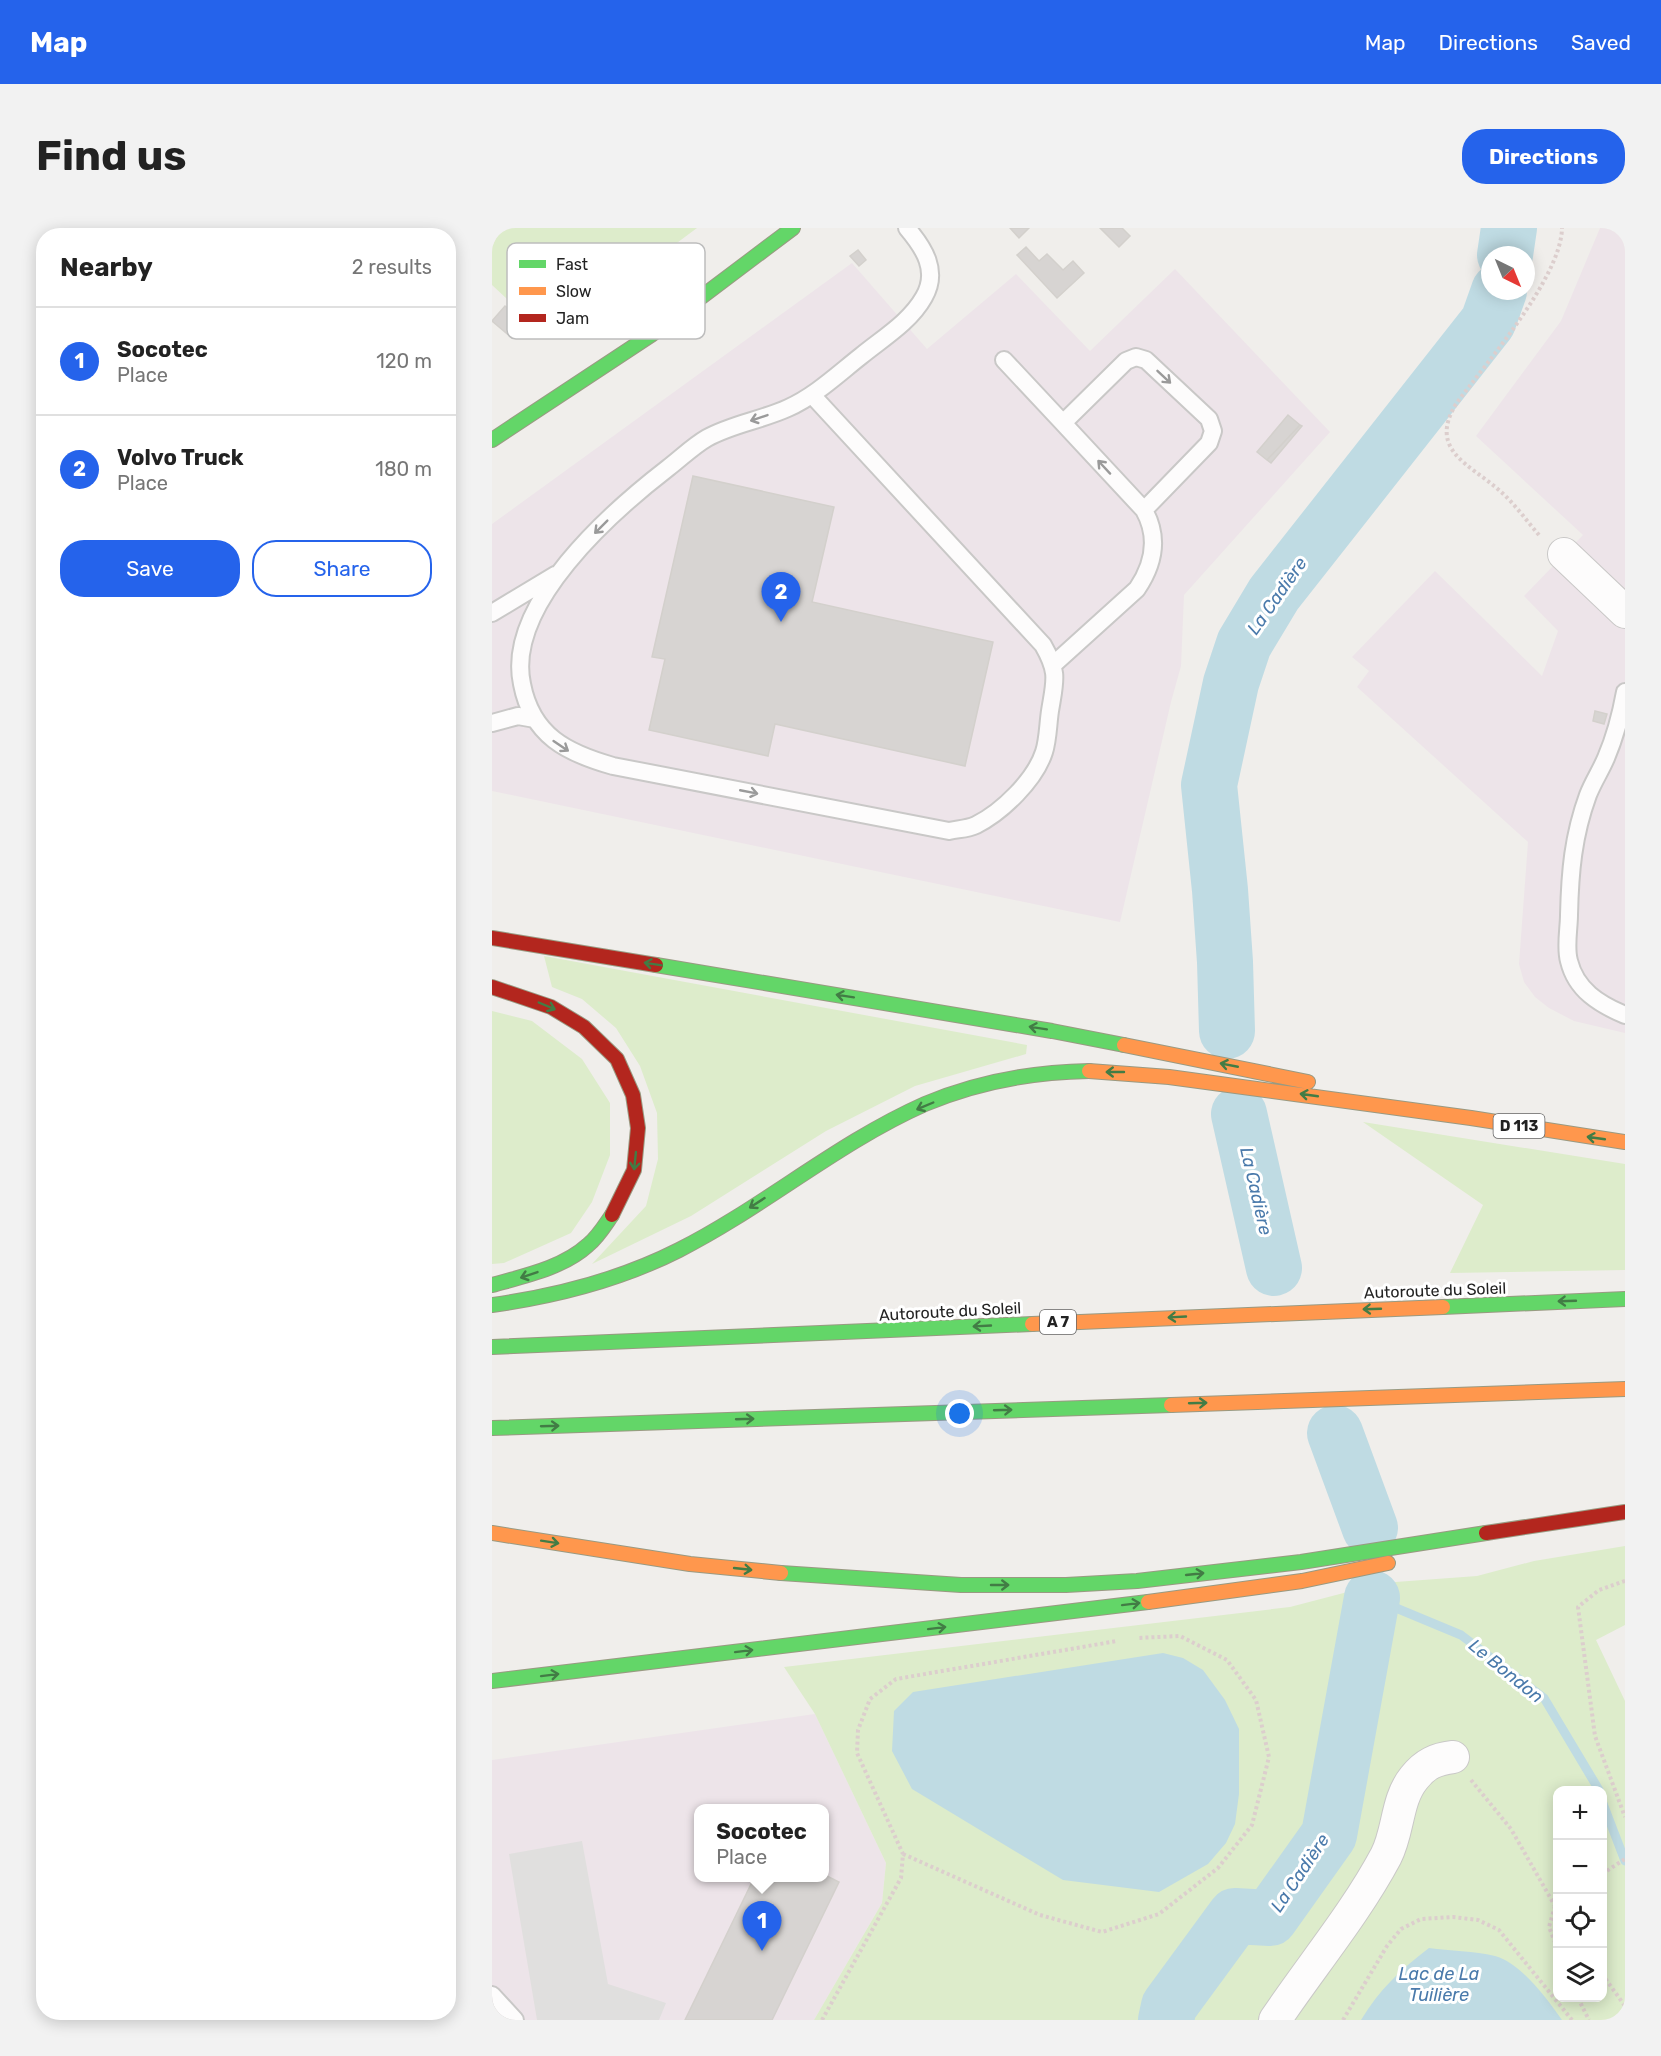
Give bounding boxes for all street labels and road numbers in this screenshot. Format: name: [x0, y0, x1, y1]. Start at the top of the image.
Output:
road number: D 113: [1494, 1114, 1544, 1138]
street label: Autoroute du Soleil: [1364, 1279, 1507, 1302]
street label: Autoroute du Soleil: [878, 1298, 1022, 1325]
road number: A 7: [1040, 1310, 1076, 1334]

